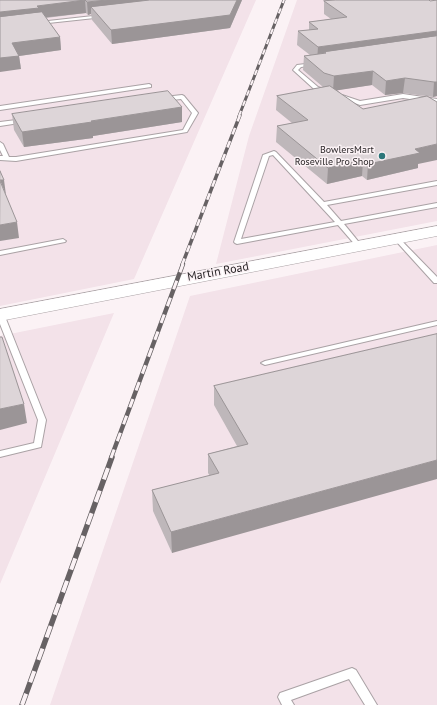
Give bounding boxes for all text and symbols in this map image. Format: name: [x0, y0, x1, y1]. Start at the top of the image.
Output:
place label: BowlersMart Roseville Pro Shop: [295, 144, 374, 168]
marker: BowlersMart Roseville Pro Shop: [377, 151, 387, 161]
street label: Martin Road: [186, 259, 250, 285]

